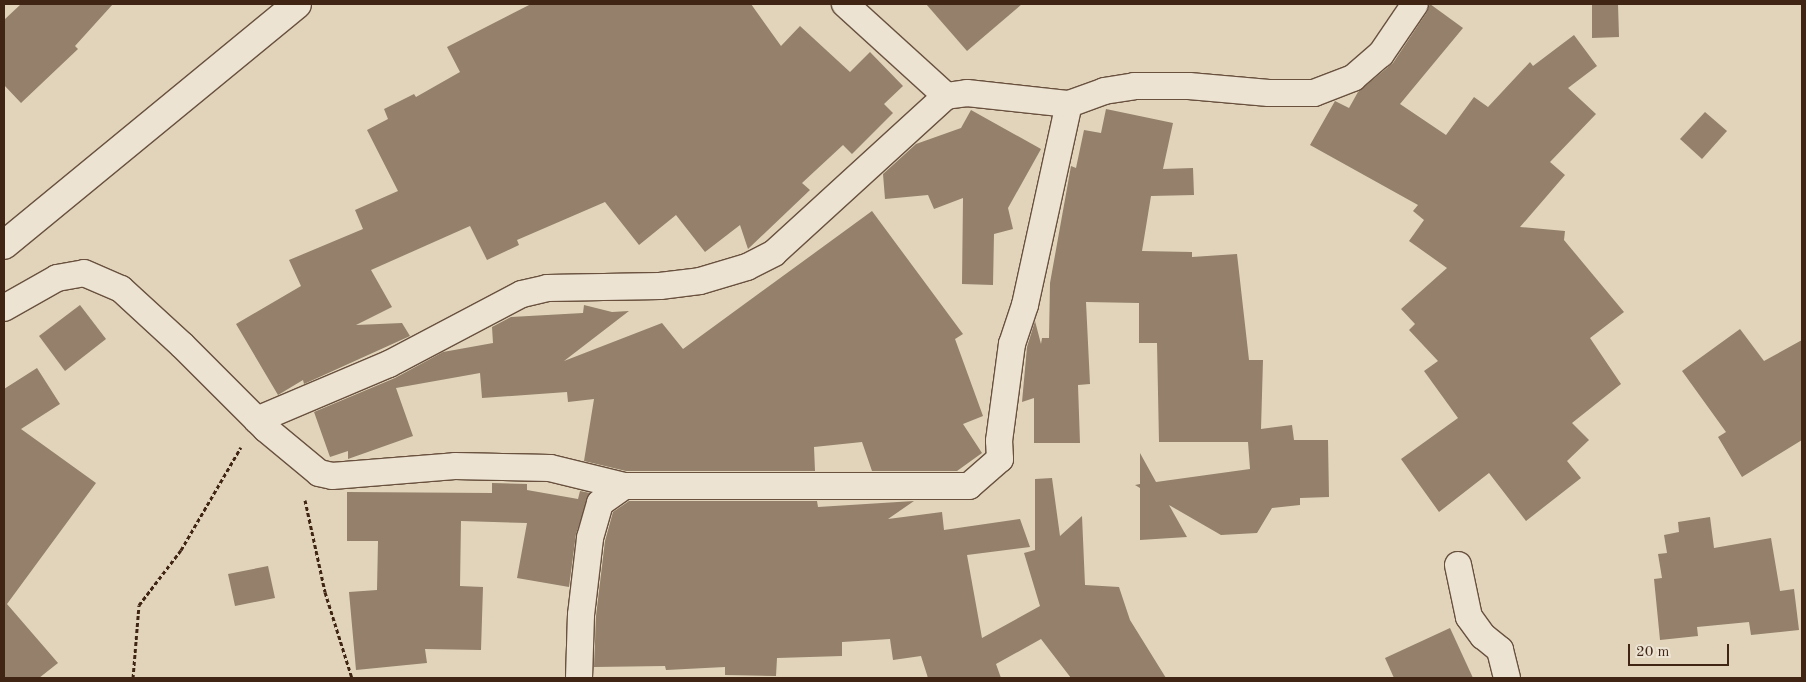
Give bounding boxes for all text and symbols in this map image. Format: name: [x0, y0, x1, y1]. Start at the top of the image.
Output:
scale bar: [1631, 634, 1732, 666]
text: 20 m: [1636, 645, 1670, 660]

